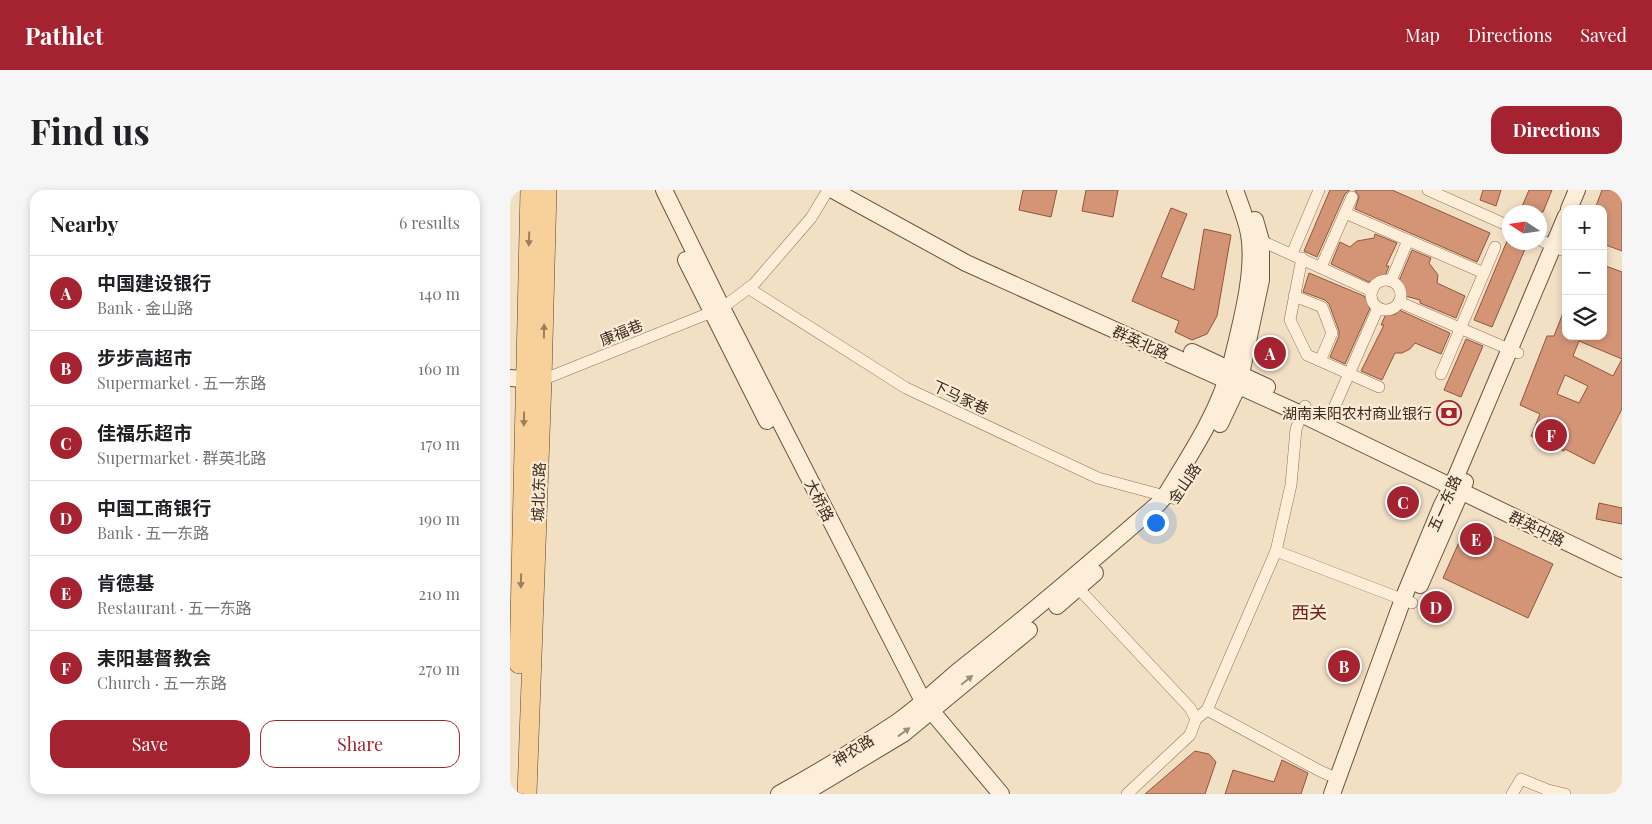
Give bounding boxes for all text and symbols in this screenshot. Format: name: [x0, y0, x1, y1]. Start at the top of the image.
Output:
text: Pathlet: [25, 19, 103, 51]
text: Map: [1405, 23, 1440, 47]
text: Directions: [1468, 23, 1552, 47]
text: Saved: [1580, 23, 1627, 47]
button: Directions: [1491, 106, 1622, 154]
text: Find us: [30, 107, 150, 154]
north arrow: [1502, 205, 1547, 250]
map controls: [1562, 205, 1607, 340]
button: +: [1562, 205, 1607, 250]
text: Nearby: [50, 209, 119, 237]
text: 6 results: [399, 212, 460, 233]
one-way arrow: [525, 231, 533, 247]
button: −: [1562, 250, 1607, 295]
text: 中国建设银行: [97, 269, 211, 295]
text: A: [61, 283, 71, 304]
text: 140 m: [418, 283, 460, 304]
button: layers: [1562, 295, 1607, 340]
text: Bank · 金山路: [97, 297, 193, 318]
street label: 康福巷: [596, 314, 646, 350]
street label: 群英北路: [1110, 321, 1172, 363]
one-way arrow: [540, 323, 548, 339]
pin: A: [1254, 334, 1286, 372]
text: 步步高超市: [97, 344, 192, 370]
text: B: [61, 358, 71, 379]
text: 160 m: [418, 358, 460, 379]
text: Supermarket · 五一东路: [97, 372, 266, 393]
street label: 下马家巷: [930, 375, 992, 419]
bank icon: 湖南耒阳农村商业银行: [1436, 400, 1462, 426]
place label: 湖南耒阳农村商业银行: [1282, 403, 1432, 423]
one-way arrow: [520, 411, 528, 427]
pin: F: [1535, 416, 1567, 454]
text: 佳福乐超市: [97, 419, 192, 445]
text: C: [60, 433, 72, 454]
text: 170 m: [420, 433, 460, 454]
text: Supermarket · 群英北路: [97, 447, 266, 468]
street label: 金山路: [1163, 459, 1205, 507]
street label: 城北东路: [527, 462, 549, 522]
street label: 五一东路: [1423, 472, 1465, 534]
street label: 大桥路: [801, 475, 839, 525]
pin: C: [1387, 483, 1419, 521]
text: 中国工商银行: [97, 494, 211, 520]
street label: 群英中路: [1506, 506, 1568, 550]
text: D: [60, 508, 72, 529]
text: 190 m: [418, 508, 460, 529]
your location: [1143, 510, 1169, 536]
pin: E: [1460, 520, 1492, 558]
text: Bank · 五一东路: [97, 522, 209, 543]
text: 肯德基: [97, 569, 154, 595]
one-way arrow: [517, 573, 525, 589]
text: E: [61, 583, 71, 604]
text: 210 m: [419, 583, 460, 604]
pin: D: [1420, 588, 1452, 626]
text: Restaurant · 五一东路: [97, 597, 252, 618]
district label: 西关: [1291, 600, 1327, 624]
text: 耒阳基督教会: [97, 644, 211, 670]
pin: B: [1328, 647, 1360, 685]
text: F: [61, 658, 71, 679]
text: 270 m: [418, 658, 460, 679]
text: Church · 五一东路: [97, 672, 227, 693]
one-way arrow: [960, 674, 973, 685]
button: Save: [50, 720, 250, 768]
button: Share: [260, 720, 460, 768]
one-way arrow: [897, 727, 910, 738]
street label: 神农路: [829, 730, 877, 770]

